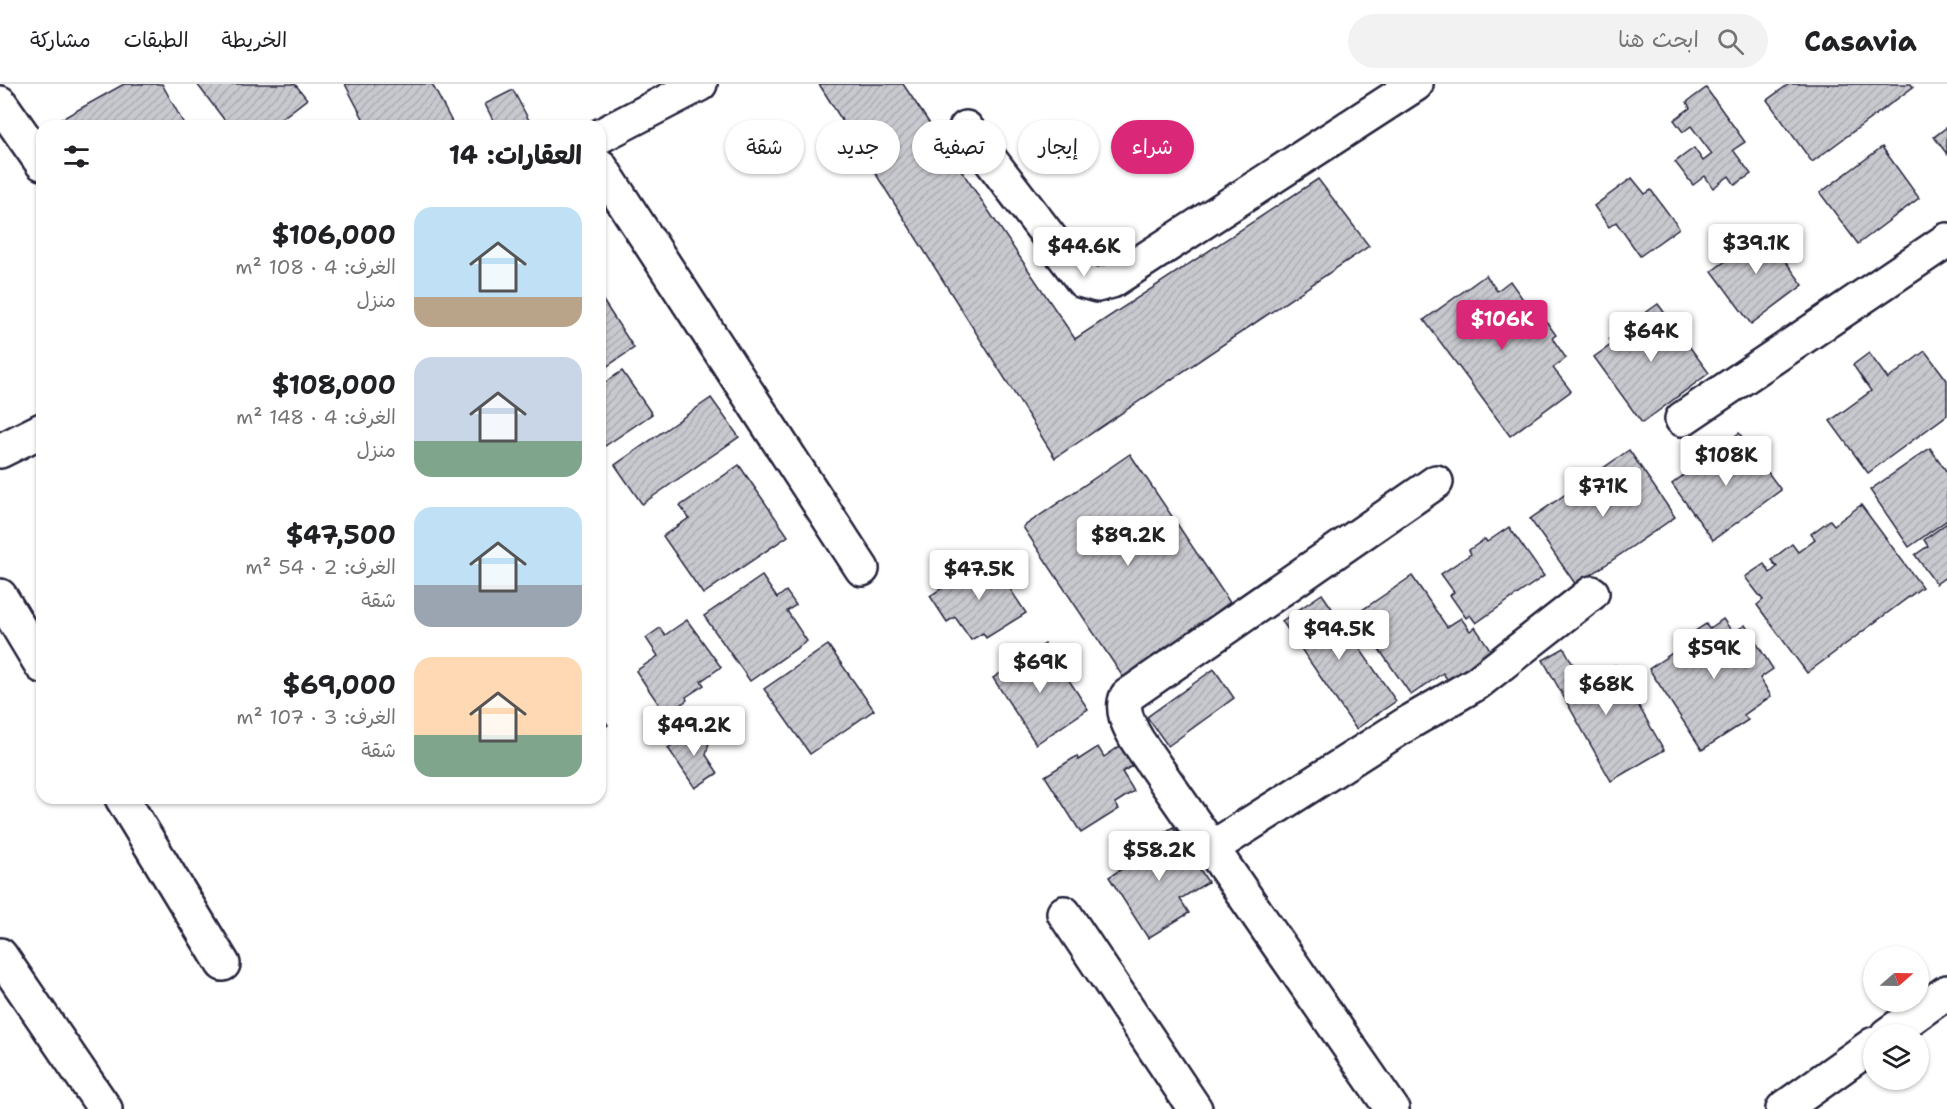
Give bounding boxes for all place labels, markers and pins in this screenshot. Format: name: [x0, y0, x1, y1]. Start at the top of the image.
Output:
pin: $39.1K: [1707, 224, 1805, 275]
pin: $44.6K: [1035, 227, 1133, 278]
pin: $106K: [1460, 300, 1544, 351]
pin: $64K: [1615, 312, 1687, 363]
pin: $108K: [1684, 436, 1768, 487]
pin: $71K: [1567, 467, 1639, 518]
pin: $89.2K: [1079, 516, 1177, 567]
pin: $47.5K: [930, 550, 1028, 601]
pin: $94.5K: [1290, 610, 1388, 661]
pin: $59K: [1678, 629, 1750, 680]
pin: $69K: [1004, 643, 1076, 694]
pin: $68K: [1570, 665, 1642, 716]
pin: $49.2K: [645, 706, 743, 757]
pin: $58.2K: [1110, 831, 1208, 882]

